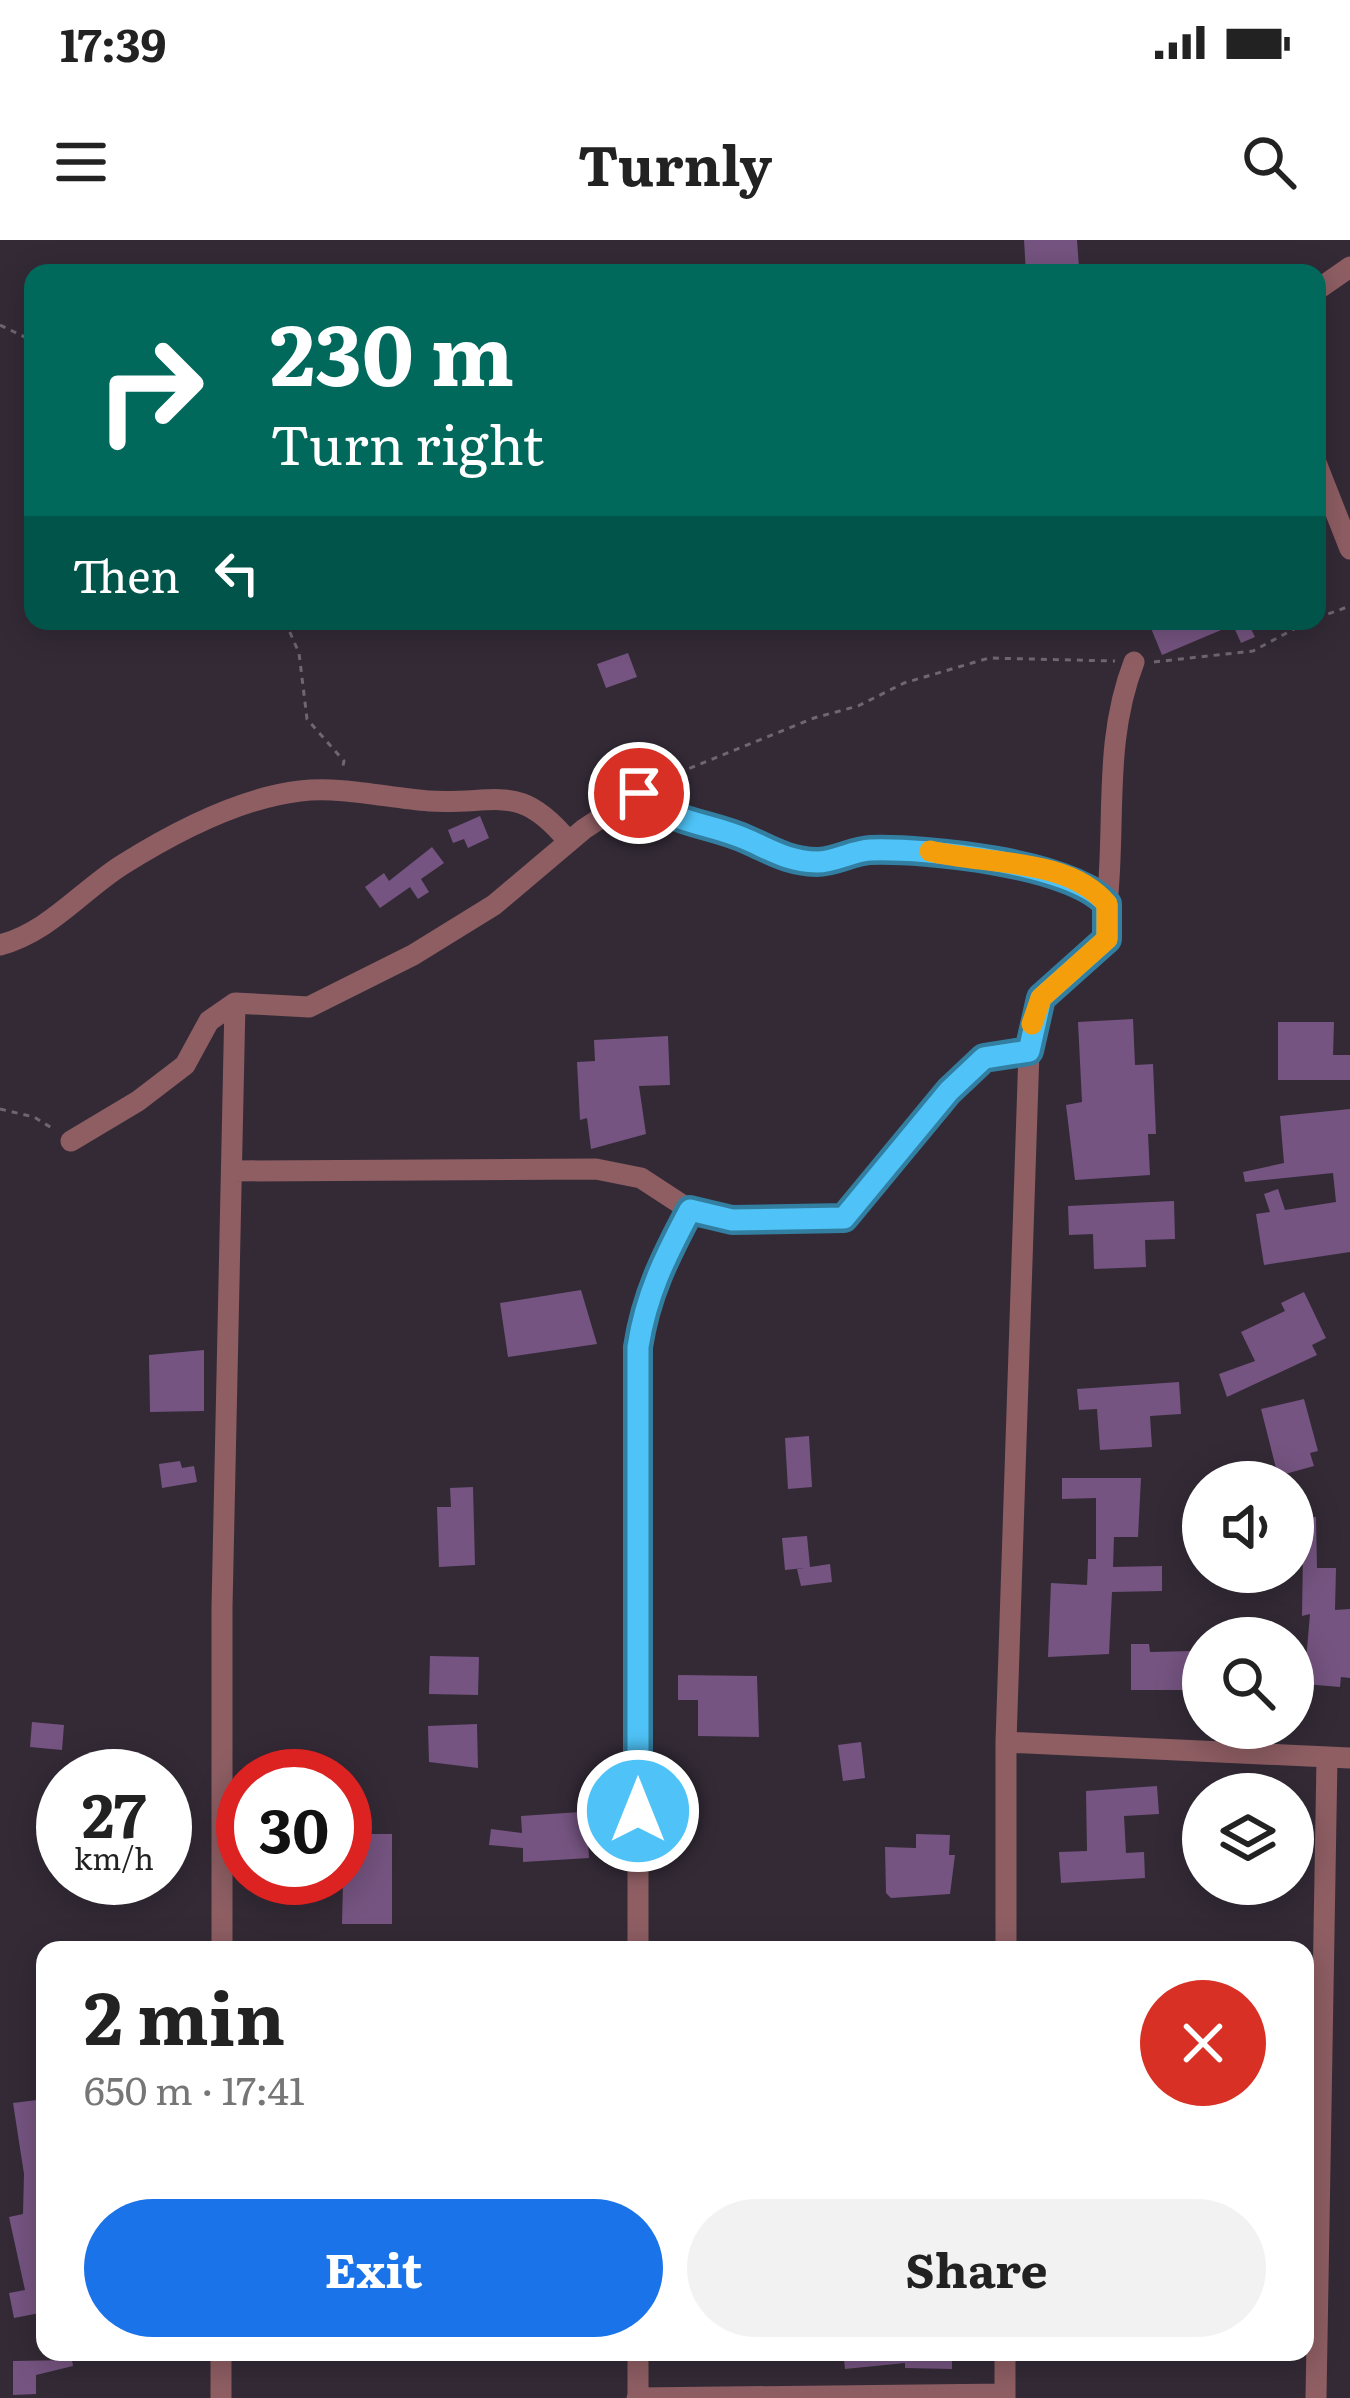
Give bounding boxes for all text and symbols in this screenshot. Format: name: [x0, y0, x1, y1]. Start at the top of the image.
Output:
text: 17:39: [60, 9, 166, 76]
text: Turnly: [578, 122, 772, 203]
icon: menu: [48, 129, 114, 195]
icon: search: [1236, 129, 1302, 195]
text: 230 m: [270, 287, 514, 412]
icon: right: [72, 312, 228, 468]
text: Turn right: [270, 401, 544, 482]
text: Then: [72, 540, 180, 607]
icon: left: [204, 540, 270, 606]
pin: [588, 742, 690, 844]
icon: arrive: [606, 760, 672, 826]
map controls: [1182, 1461, 1314, 1905]
button: sound: [1182, 1461, 1314, 1593]
button: search: [1182, 1617, 1314, 1749]
position arrow: [575, 1748, 701, 1874]
speed limit sign: 30: [216, 1749, 372, 1905]
text: 27: [82, 1767, 146, 1856]
button: layers: [1182, 1773, 1314, 1905]
text: km/h: [74, 1835, 154, 1879]
text: 2 min: [84, 1960, 285, 2067]
button: close: [1140, 1980, 1266, 2106]
text: 650 m · 17:41: [84, 2059, 305, 2117]
button: Exit: [84, 2199, 663, 2337]
button: Share: [687, 2199, 1266, 2337]

